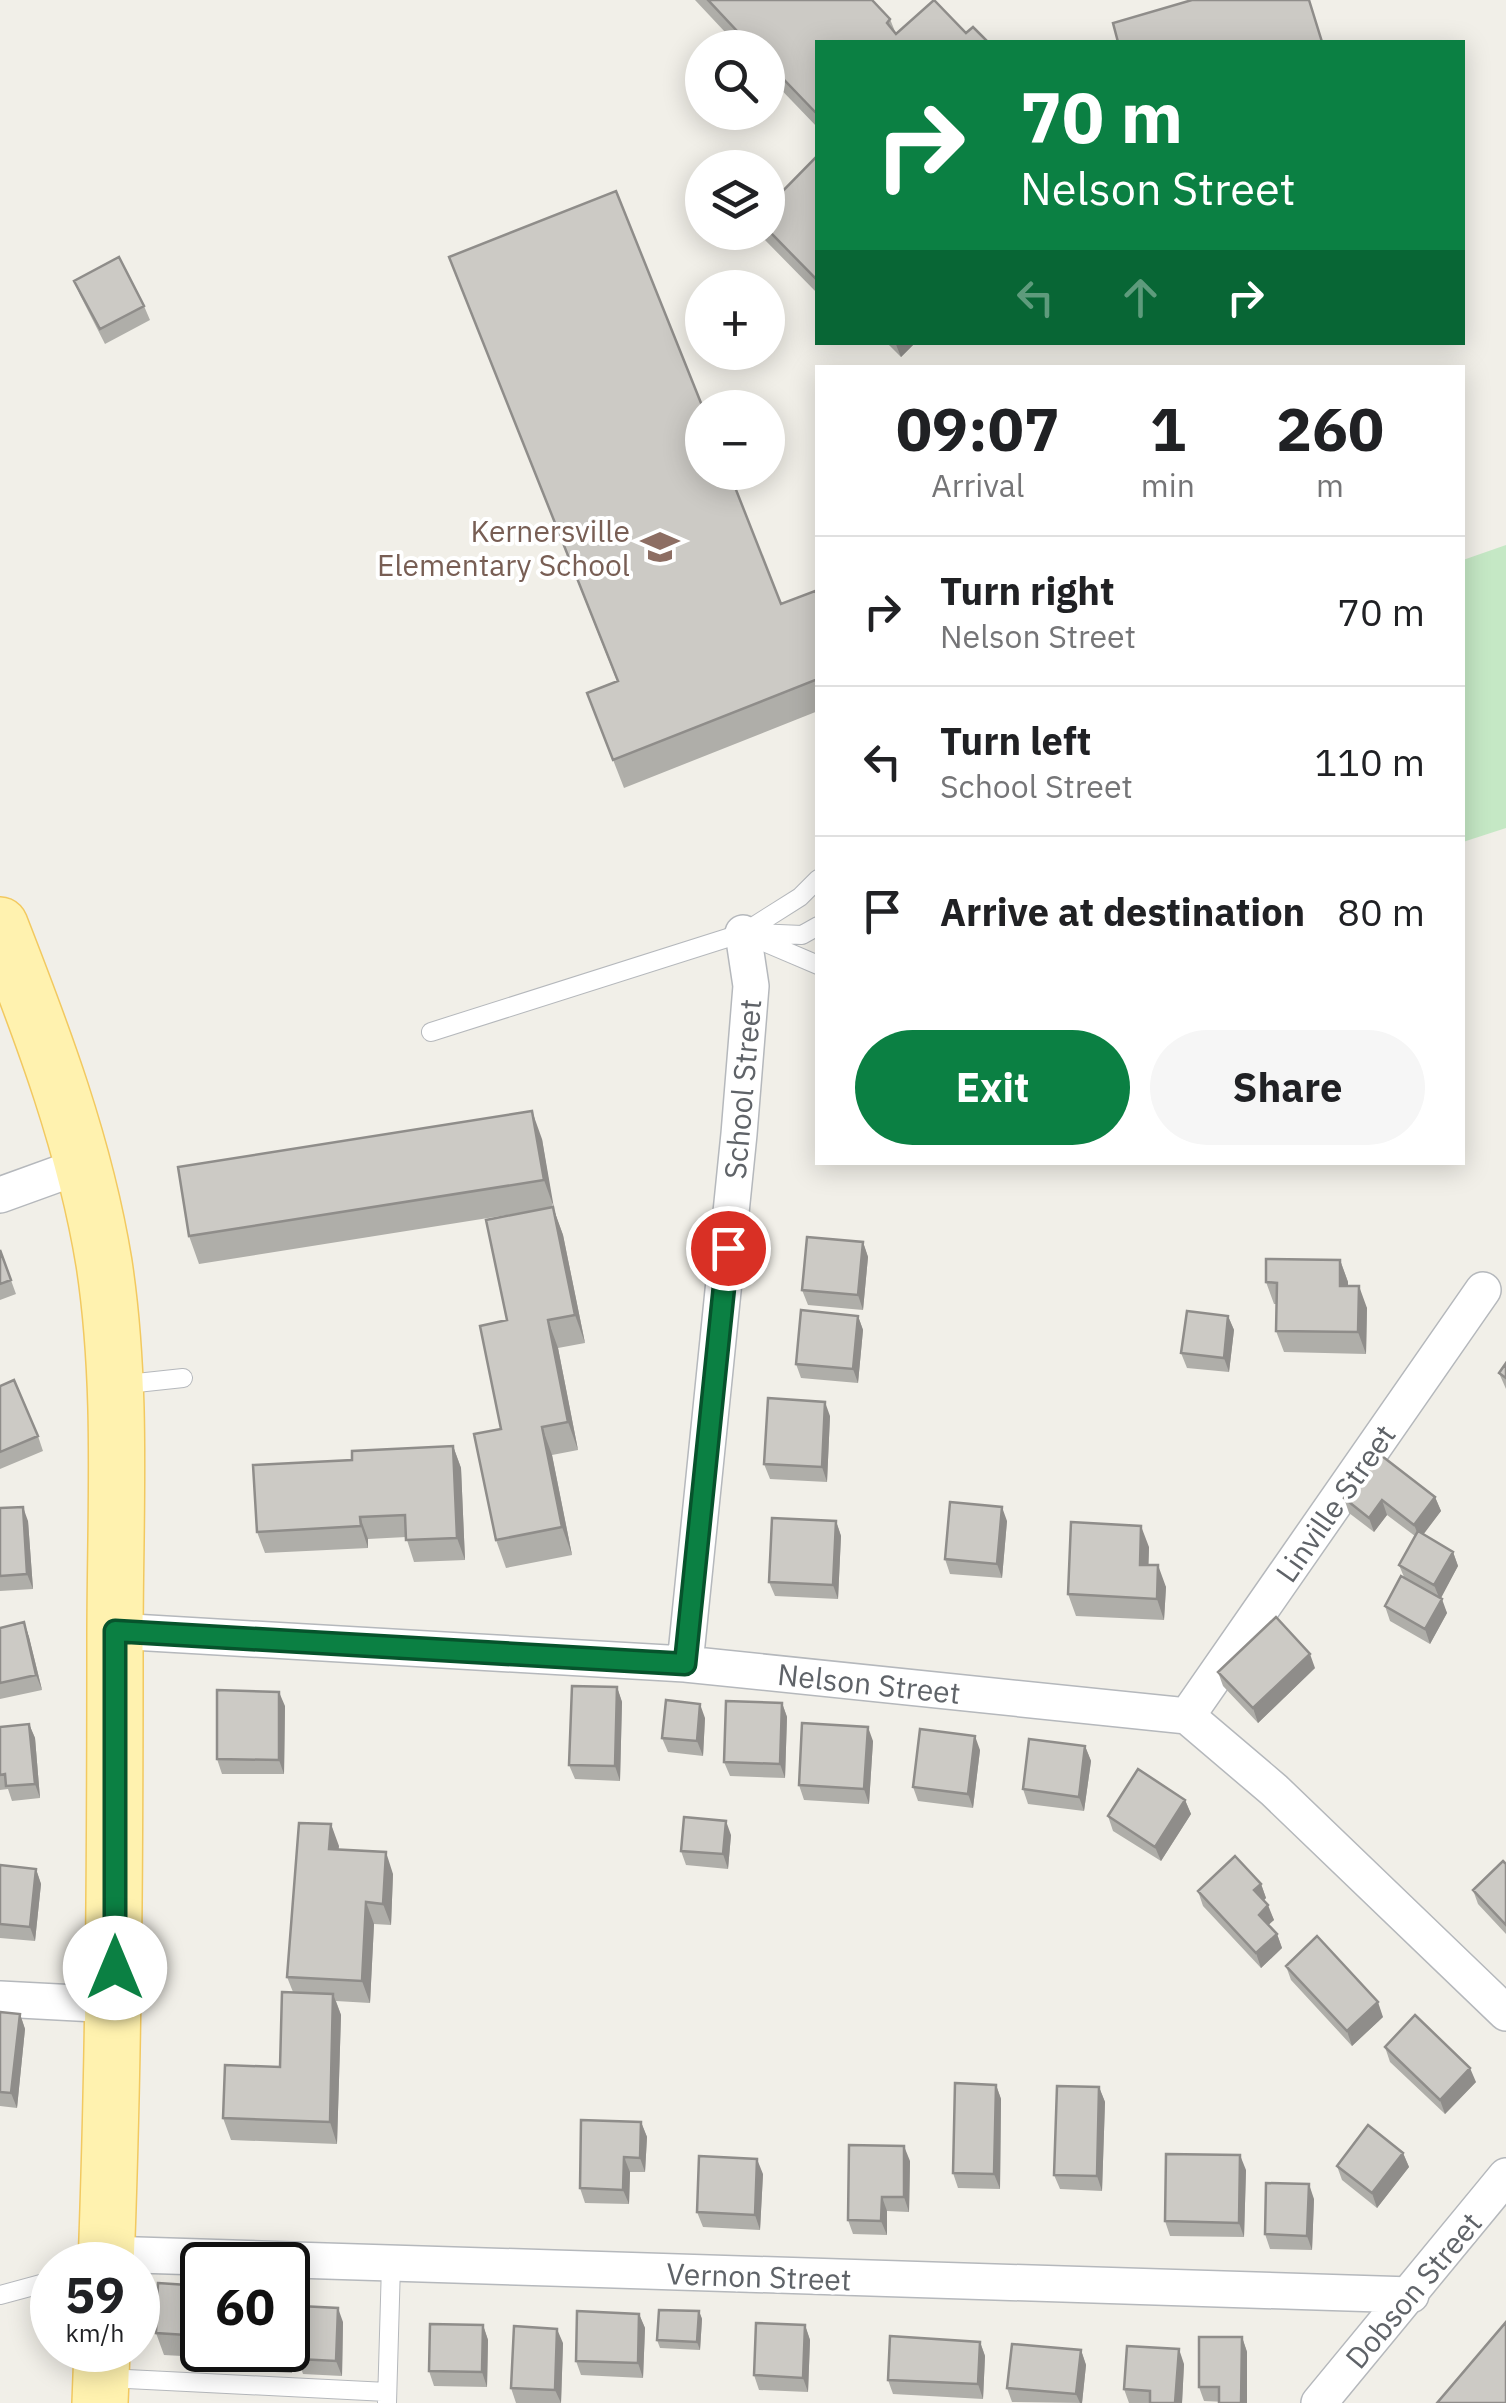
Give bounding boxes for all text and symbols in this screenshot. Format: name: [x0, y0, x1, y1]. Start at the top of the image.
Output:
map controls: [685, 30, 785, 490]
button: search: [685, 30, 785, 130]
text: 70 m: [1020, 71, 1183, 162]
icon: right: [855, 80, 985, 210]
button: layers: [685, 150, 785, 250]
text: Nelson Street: [1020, 159, 1296, 217]
button: +: [685, 270, 785, 370]
icon: left: [1008, 270, 1063, 325]
icon: ahead: [1113, 270, 1168, 325]
icon: right: [1218, 270, 1273, 325]
text: 09:07: [896, 389, 1060, 468]
text: 1: [1150, 389, 1186, 468]
text: 260: [1276, 389, 1384, 468]
button: −: [685, 390, 785, 490]
text: Arrival: [931, 464, 1025, 506]
text: min: [1141, 464, 1195, 506]
text: m: [1316, 464, 1344, 506]
place label: Kernersville Elementary School: [377, 511, 630, 584]
school or university icon: Kernersville Elementary School: [639, 526, 681, 568]
text: Turn right: [940, 566, 1115, 615]
icon: right: [855, 584, 910, 639]
text: 70 m: [1337, 587, 1425, 636]
text: Nelson Street: [940, 615, 1136, 657]
text: Turn left: [940, 716, 1091, 765]
icon: left: [855, 734, 910, 789]
text: 110 m: [1314, 737, 1425, 786]
text: School Street: [940, 765, 1133, 807]
icon: arrive: [855, 884, 910, 939]
text: Arrive at destination: [940, 887, 1305, 936]
text: 80 m: [1337, 887, 1425, 936]
street label: School Street: [715, 997, 769, 1181]
button: Exit: [855, 1030, 1130, 1145]
button: Share: [1150, 1030, 1425, 1145]
pin: [686, 1206, 771, 1291]
icon: arrive: [701, 1221, 756, 1276]
street label: Linville Street: [1266, 1417, 1404, 1589]
street label: Nelson Street: [776, 1654, 962, 1712]
position arrow: [63, 1916, 167, 2020]
street label: Dobson Street: [1336, 2204, 1490, 2376]
speed limit sign: 60: [180, 2242, 310, 2372]
street label: Vernon Street: [666, 2253, 852, 2299]
text: 59: [65, 2262, 125, 2327]
text: km/h: [66, 2316, 124, 2349]

